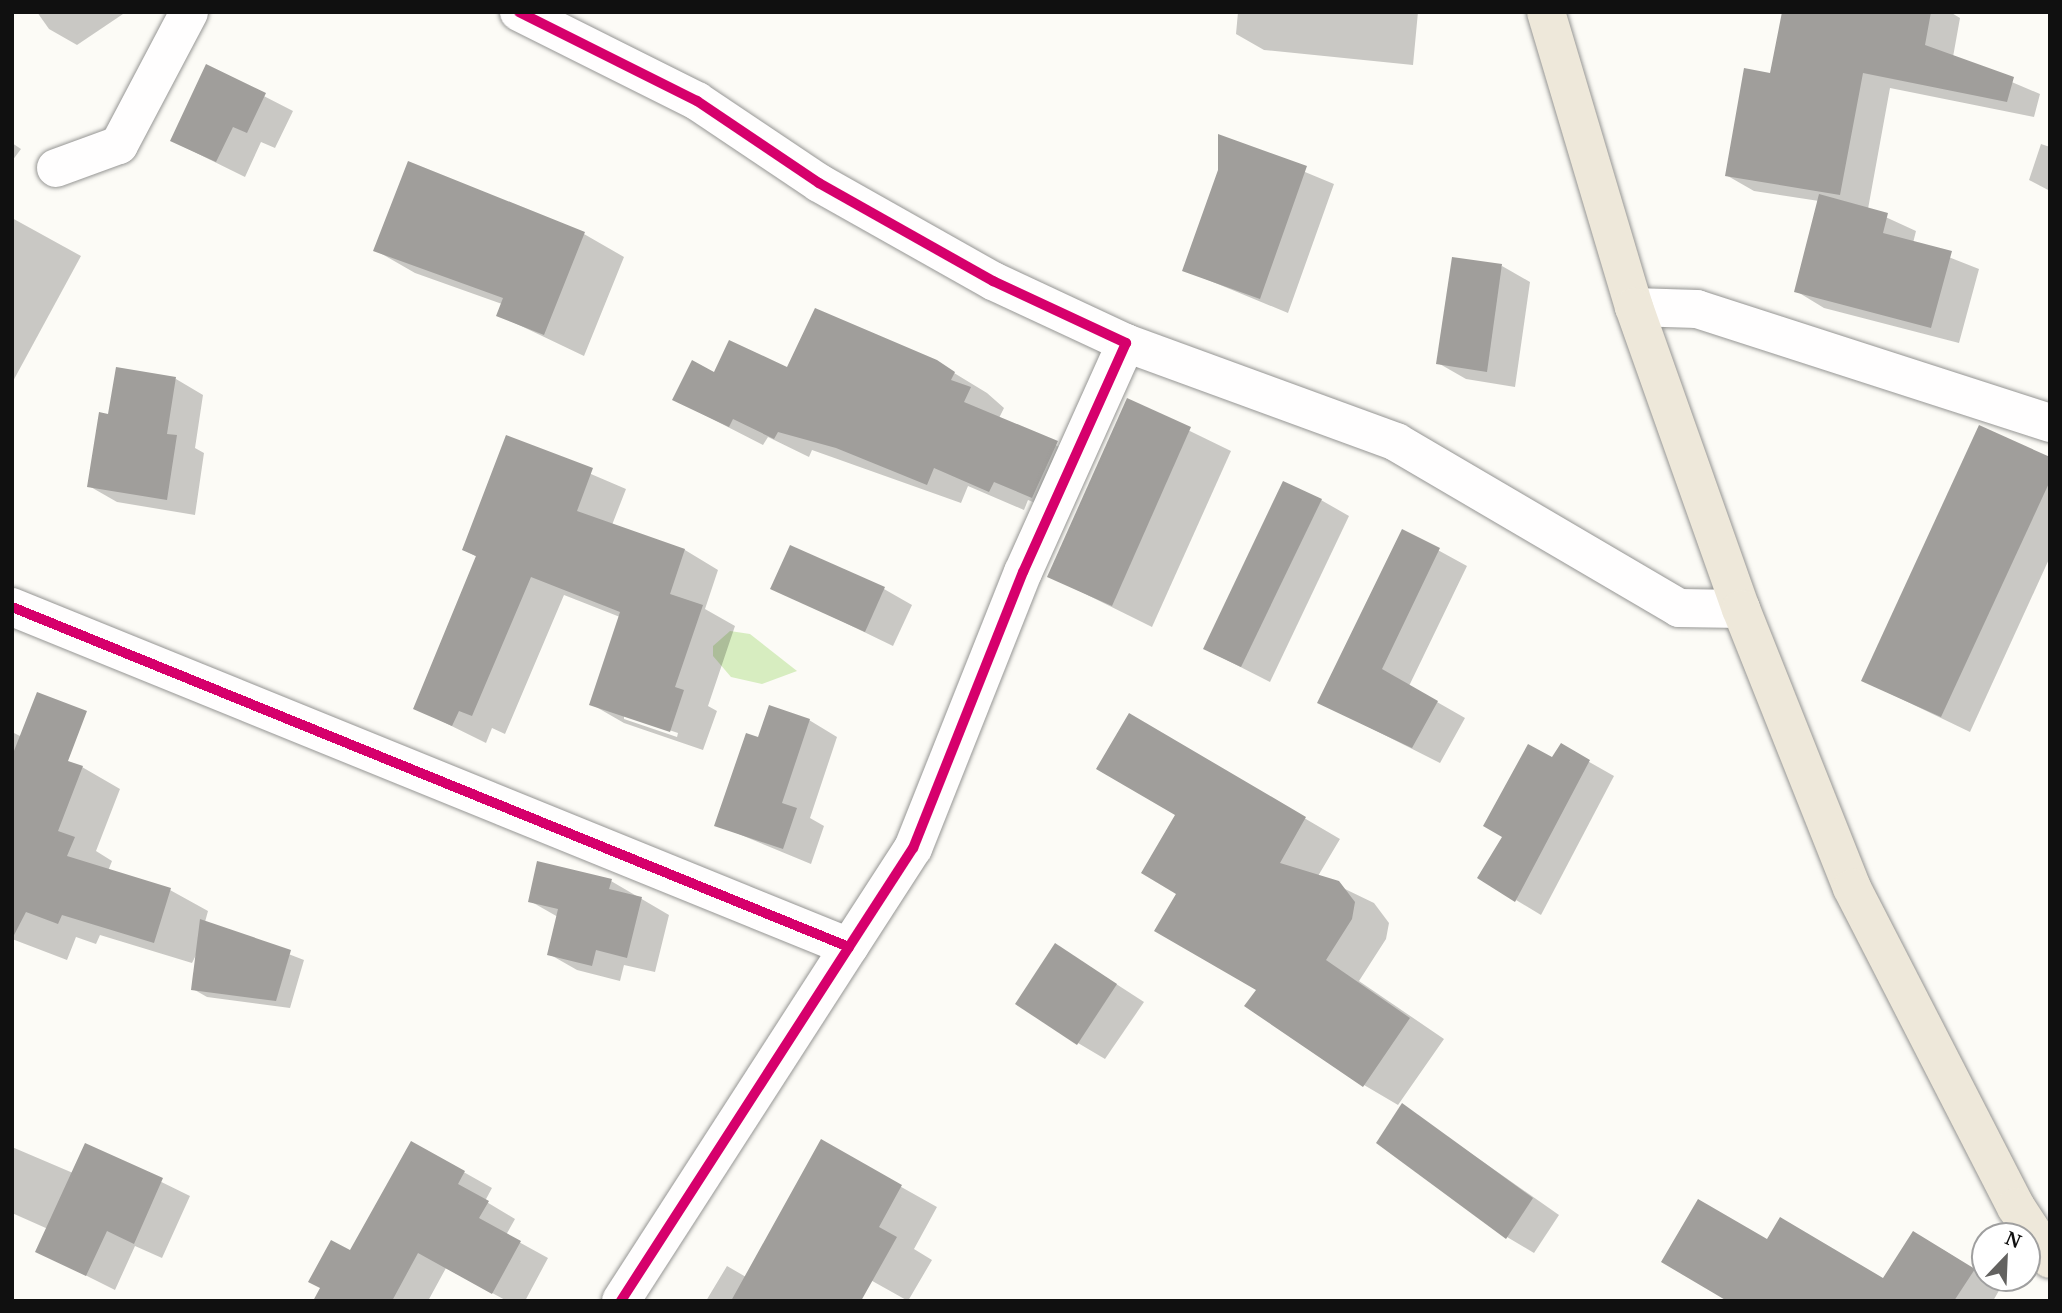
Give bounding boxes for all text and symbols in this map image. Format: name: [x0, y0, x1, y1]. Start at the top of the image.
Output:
north arrow: [1971, 1222, 2041, 1292]
text: N: [2001, 1225, 2025, 1254]

